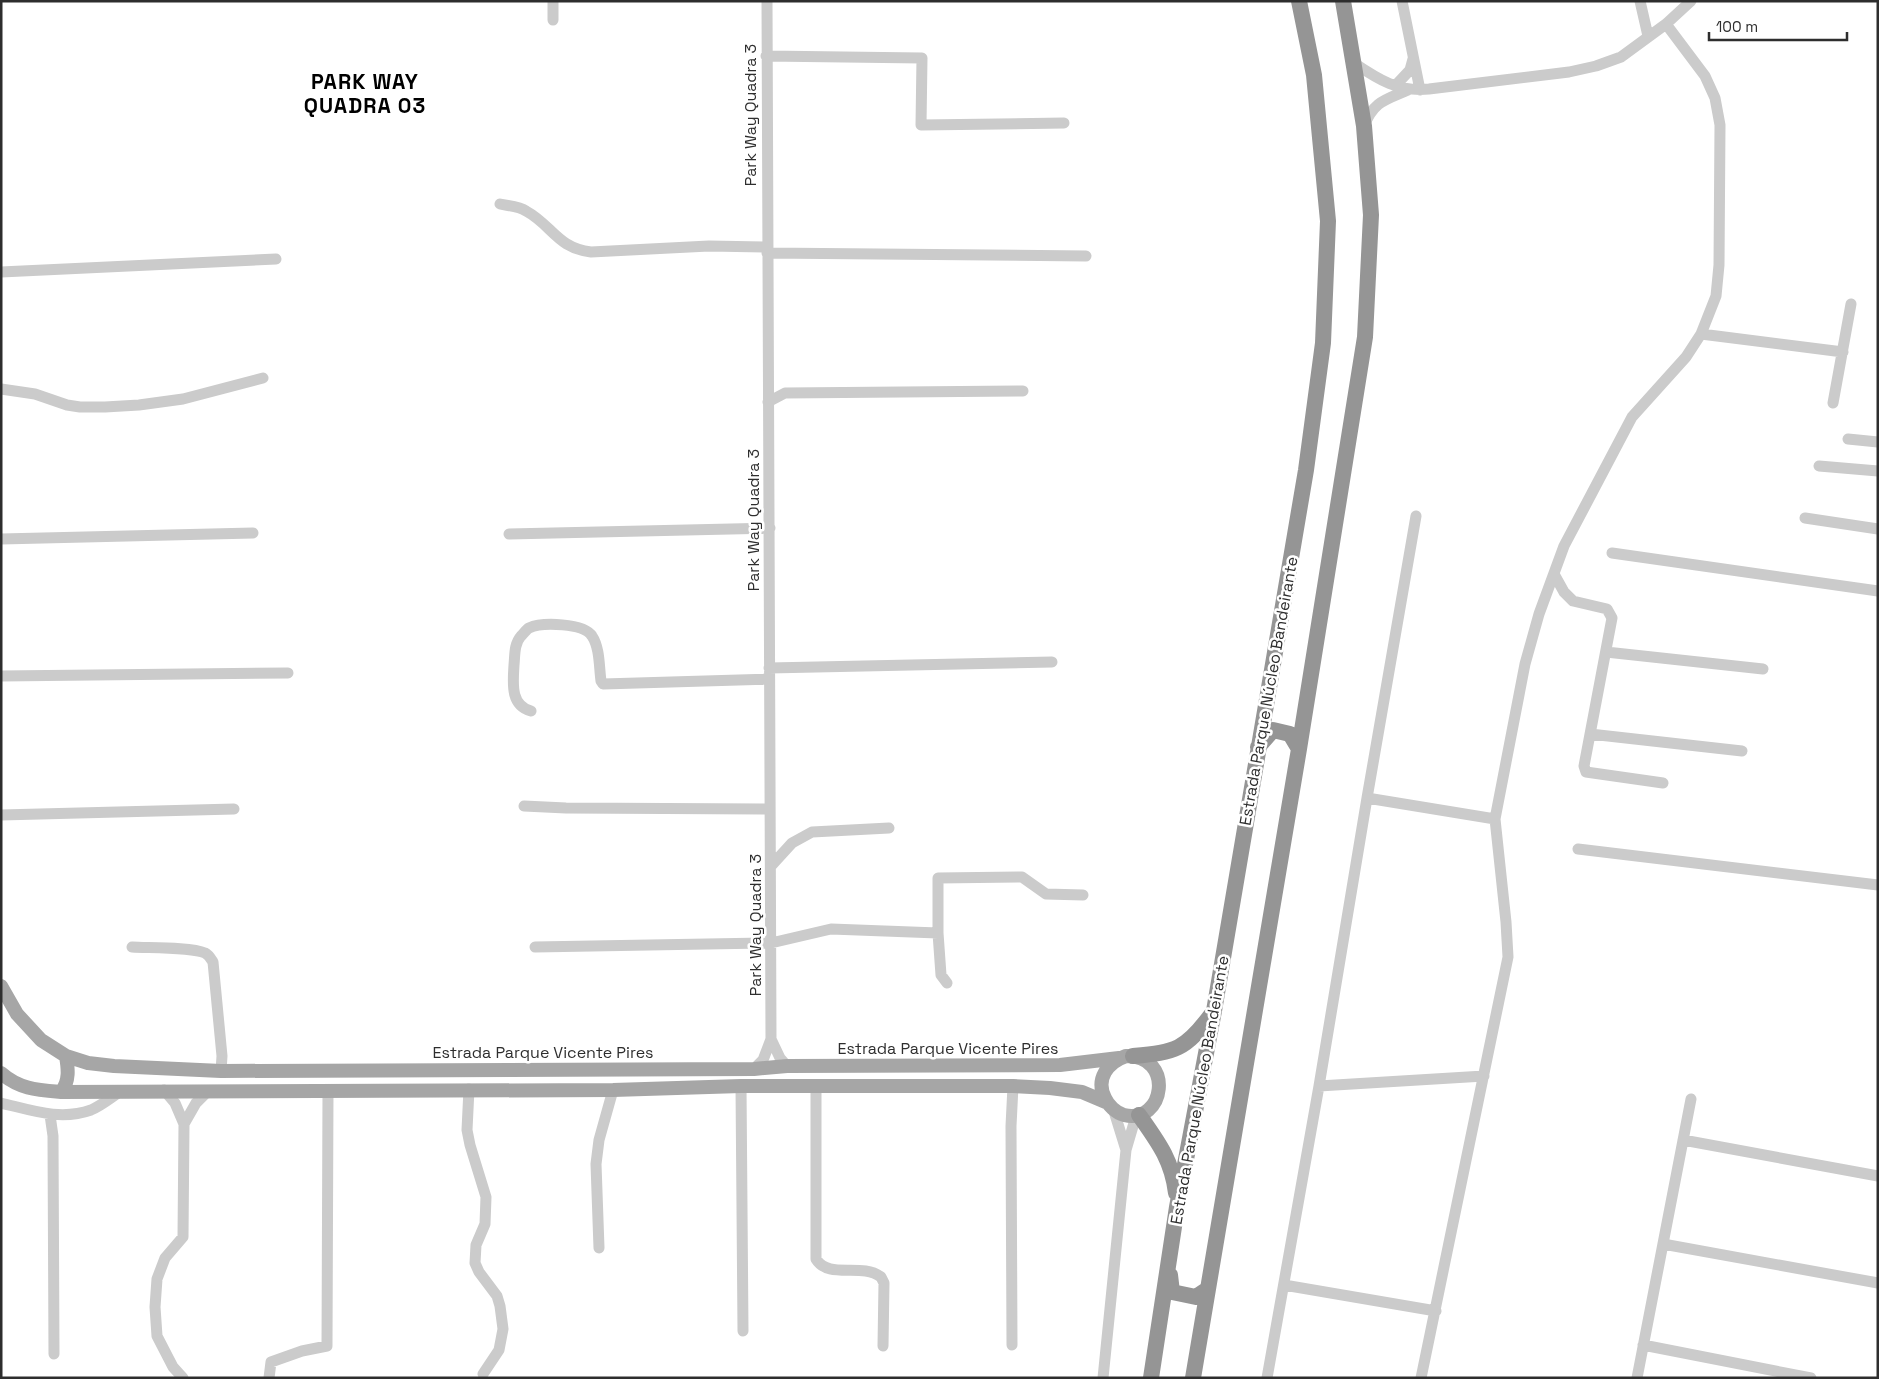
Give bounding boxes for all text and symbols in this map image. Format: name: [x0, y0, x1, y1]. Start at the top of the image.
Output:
scale bar: [1709, 10, 1846, 42]
text: 100 m: [1716, 17, 1758, 36]
street label: Park Way Quadra 3: [740, 44, 761, 186]
district label: PARK WAY QUADRA 03: [304, 68, 426, 119]
street label: Park Way Quadra 3: [743, 449, 764, 591]
street label: Estrada Parque Núcleo Bandeirante: [1234, 555, 1303, 827]
street label: Park Way Quadra 3: [745, 854, 766, 996]
street label: Estrada Parque Núcleo Bandeirante: [1165, 954, 1234, 1226]
street label: Estrada Parque Vicente Pires: [837, 1038, 1059, 1059]
street label: Estrada Parque Vicente Pires: [432, 1042, 654, 1063]

